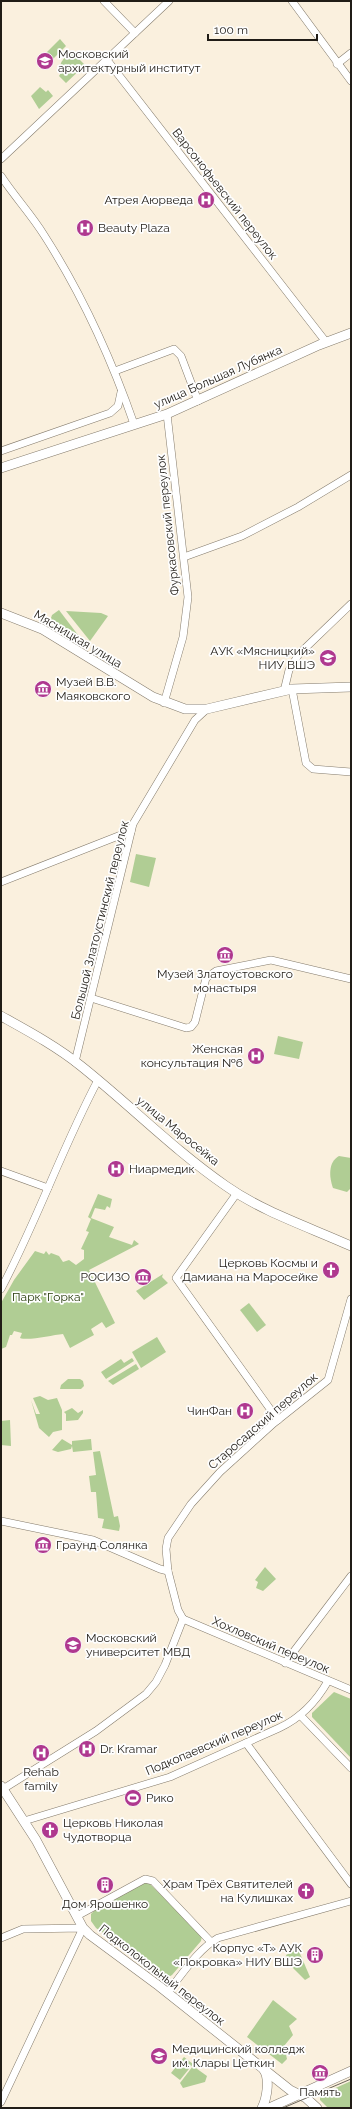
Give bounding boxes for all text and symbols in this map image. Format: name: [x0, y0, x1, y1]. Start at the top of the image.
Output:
scale bar: [208, 16, 317, 42]
text: 100 m: [214, 23, 248, 37]
place label: Московский архитектурный институт: [58, 47, 201, 75]
school or university icon: Московский архитектурный институт: [35, 51, 55, 71]
street label: Варсонофьевский переулок: [169, 126, 281, 262]
hospital icon: Атрея Аюрведа: [196, 190, 216, 210]
place label: Атрея Аюрведа: [105, 193, 193, 207]
hospital icon: Beauty Plaza: [75, 218, 95, 238]
place label: Beauty Plaza: [98, 221, 170, 235]
street label: улица Большая Лубянка: [152, 342, 284, 412]
street label: Фуркасовский переулок: [154, 454, 182, 596]
street label: Мясницкая улица: [32, 607, 124, 671]
place label: АУК «Мясницкий» НИУ ВШЭ: [210, 644, 315, 672]
school or university icon: АУК «Мясницкий» НИУ ВШЭ: [318, 648, 338, 668]
place label: Музей В.В. Маяковского: [56, 675, 130, 703]
museum icon: Музей В.В. Маяковского: [33, 679, 53, 699]
street label: Большой Златоустинский переулок: [68, 819, 132, 1021]
museum icon: Музей Златоустовского монастыря: [215, 945, 235, 965]
place label: Музей Златоустовского монастыря: [157, 967, 293, 995]
place label: Женская консультация №6: [141, 1042, 243, 1070]
hospital icon: Женская консультация №6: [246, 1046, 266, 1066]
street label: улица Маросейка: [134, 1093, 222, 1169]
hospital icon: Ниармедик: [106, 1159, 126, 1179]
place label: Ниармедик: [129, 1162, 195, 1176]
place label: Церковь Космы и Дамиана на Маросейке: [182, 1256, 318, 1284]
church icon: Церковь Космы и Дамиана на Маросейке: [321, 1260, 341, 1280]
museum icon: РОСИЗО: [133, 1267, 153, 1287]
place label: РОСИЗО: [81, 1270, 130, 1284]
park label: Парк "Горка": [12, 1290, 84, 1304]
street label: Старосадский переулок: [206, 1370, 320, 1472]
hospital icon: ЧинФан: [235, 1401, 255, 1421]
place label: ЧинФан: [187, 1404, 232, 1418]
museum icon: Граунд Солянка: [33, 1535, 53, 1555]
place label: Граунд Солянка: [56, 1538, 148, 1552]
street label: Хохловский переулок: [210, 1614, 332, 1676]
place label: Московский университет МВД: [86, 1631, 190, 1659]
school or university icon: Московский университет МВД: [63, 1635, 83, 1655]
street label: Подкопаевский переулок: [143, 1708, 285, 1778]
hospital icon: Dr. Kramar: [77, 1739, 97, 1759]
place label: Dr. Kramar: [100, 1742, 158, 1756]
hospital icon: Rehab family: [31, 1743, 51, 1763]
place label: Rehab family: [23, 1765, 59, 1793]
sports icon: Рико: [123, 1788, 143, 1808]
place label: Рико: [146, 1791, 174, 1805]
place label: Церковь Николая Чудотворца: [63, 1816, 163, 1844]
church icon: Церковь Николая Чудотворца: [40, 1820, 60, 1840]
building icon: Дом Ярошенко: [95, 1875, 115, 1895]
place label: Храм Трёх Святителей на Кулишках: [163, 1877, 293, 1905]
church icon: Храм Трёх Святителей на Кулишках: [296, 1881, 316, 1901]
place label: Дом Ярошенко: [62, 1897, 148, 1911]
street label: Подколокольный переулок: [96, 1922, 228, 2028]
place label: Корпус «Т» АУК «Покровка» НИУ ВШЭ: [173, 1941, 302, 1969]
building icon: Корпус «Т» АУК «Покровка» НИУ ВШЭ: [305, 1945, 325, 1965]
place label: Медицинский колледж им. Клары Цеткин: [172, 2042, 305, 2070]
school or university icon: Медицинский колледж им. Клары Цеткин: [149, 2046, 169, 2066]
museum icon: Память: [310, 2063, 330, 2083]
place label: Память: [299, 2085, 341, 2099]

